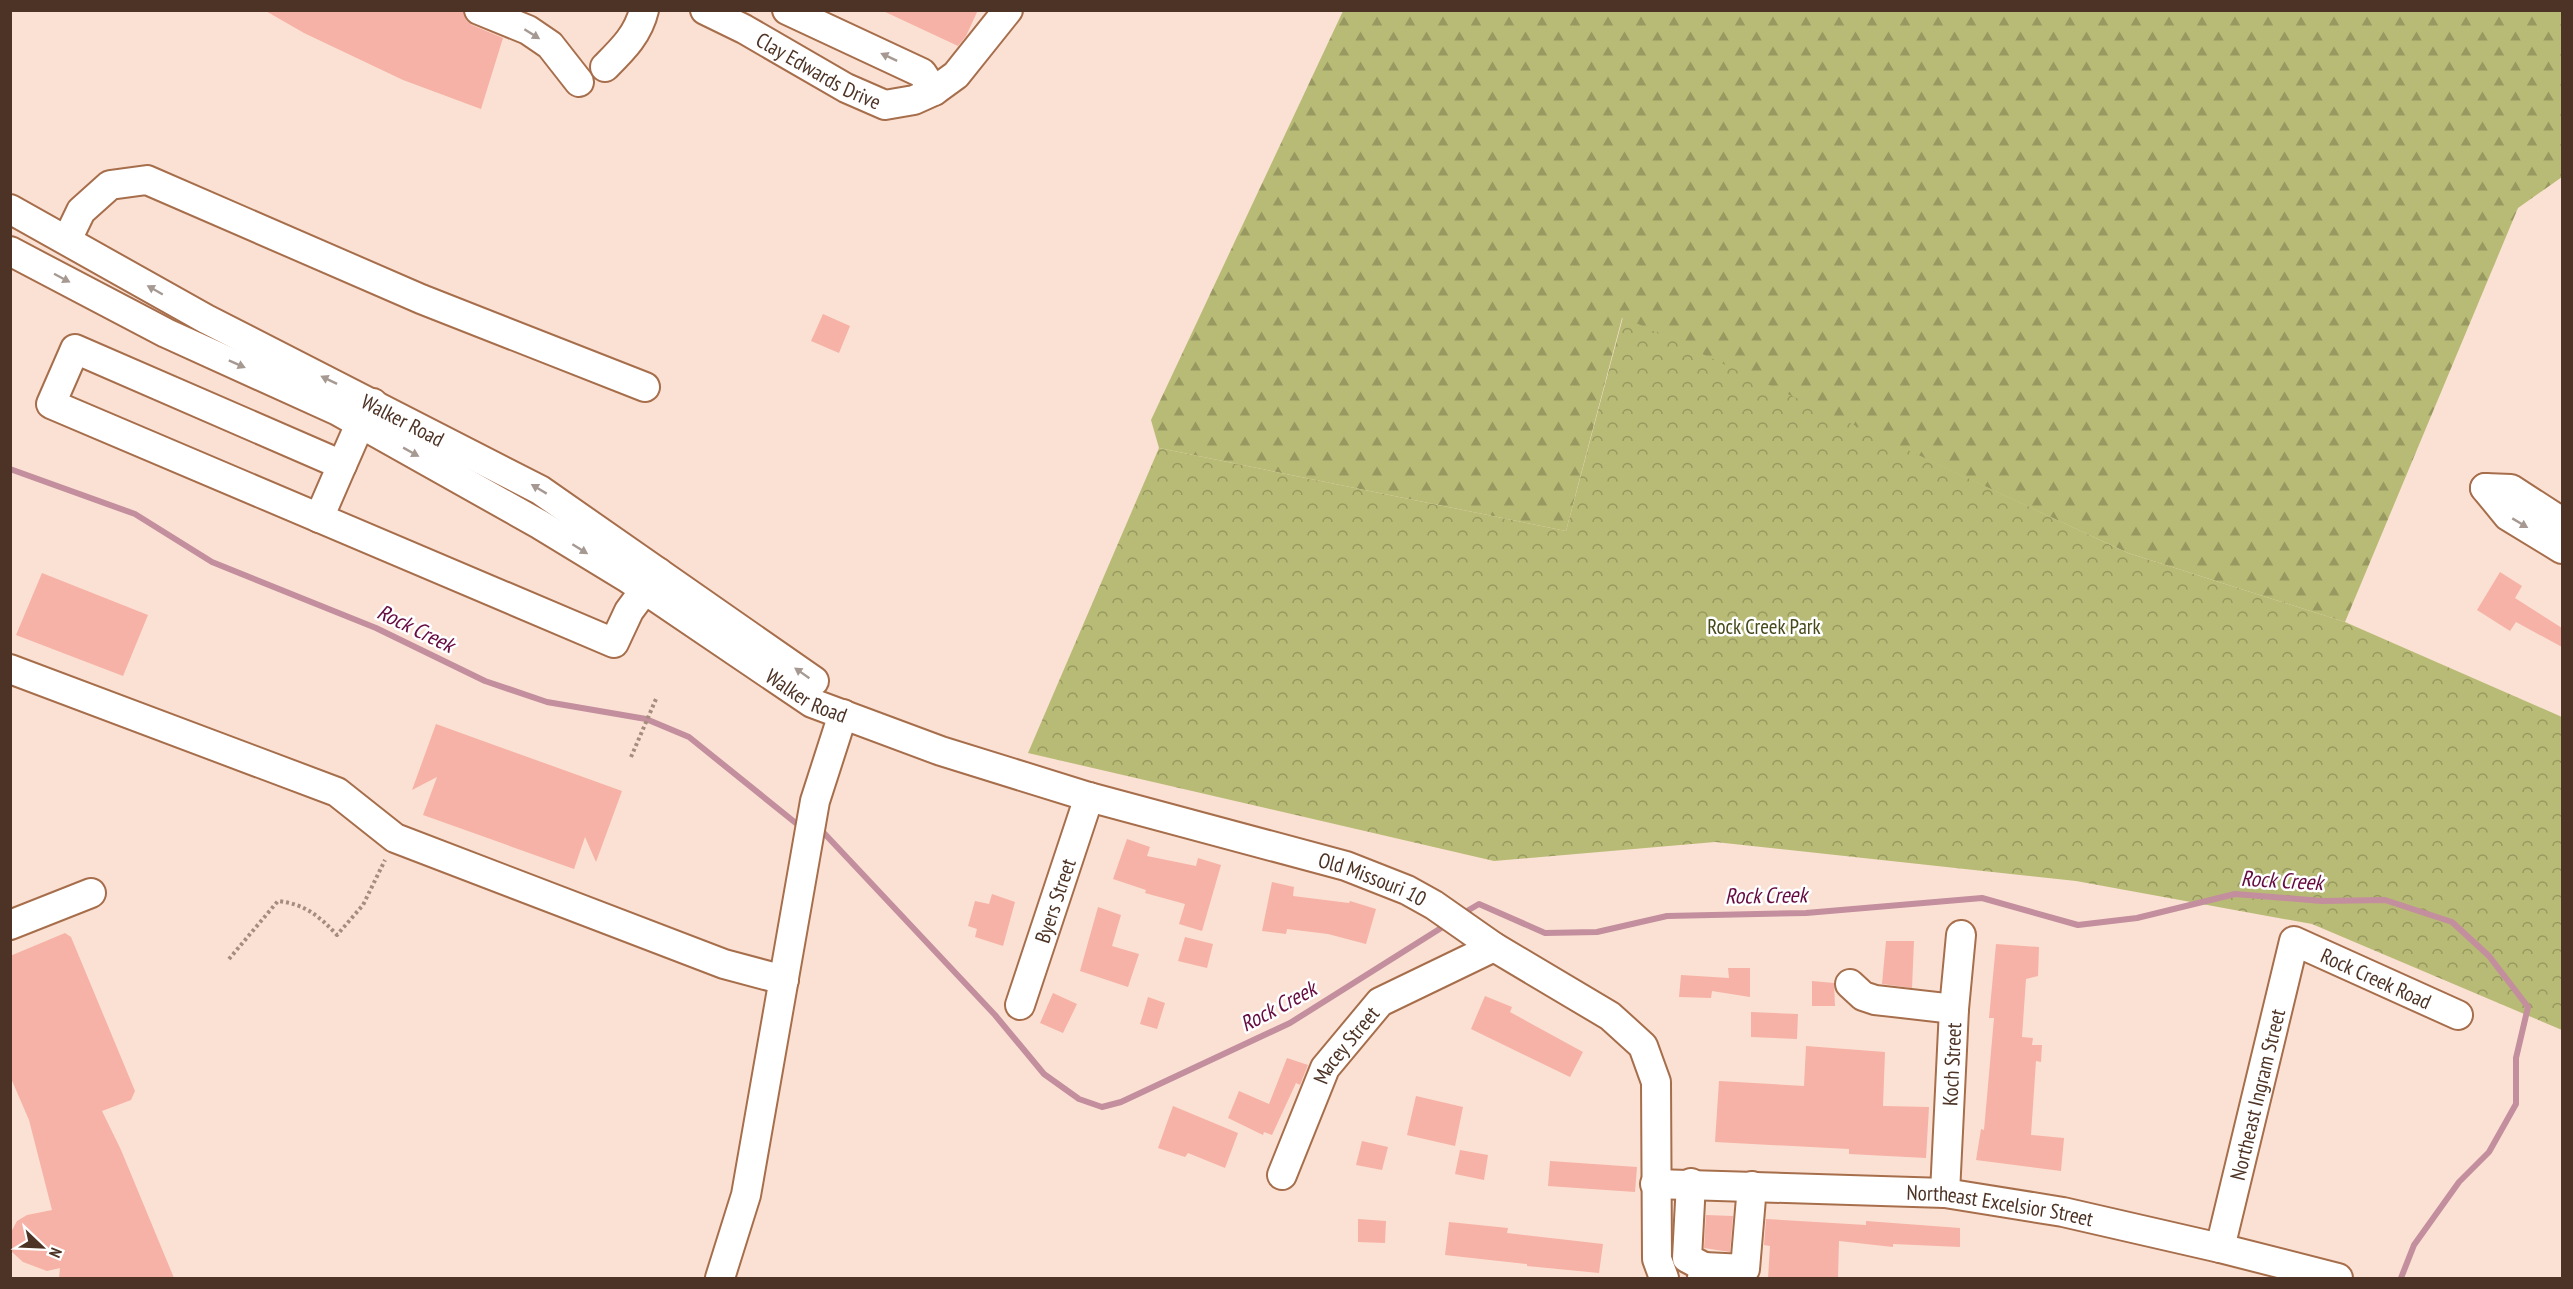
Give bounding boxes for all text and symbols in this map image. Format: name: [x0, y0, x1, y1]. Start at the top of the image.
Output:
street label: Clay Edwards Drive: [752, 26, 885, 115]
one-way arrow: [524, 28, 540, 39]
one-way arrow: [880, 53, 897, 62]
one-way arrow: [54, 274, 71, 283]
one-way arrow: [146, 285, 163, 295]
one-way arrow: [229, 359, 247, 369]
one-way arrow: [320, 375, 337, 385]
street label: Walker Road: [357, 387, 449, 452]
one-way arrow: [403, 447, 420, 457]
one-way arrow: [531, 484, 547, 495]
one-way arrow: [2512, 518, 2528, 529]
one-way arrow: [572, 544, 588, 555]
water label: Rock Creek: [373, 597, 461, 660]
park label: Rock Creek Park: [1707, 613, 1821, 640]
street label: Walker Road: [761, 662, 851, 728]
one-way arrow: [795, 667, 811, 679]
street label: Old Missouri 10: [1315, 846, 1432, 912]
street label: Byers Street: [1028, 855, 1081, 946]
water label: Rock Creek: [2240, 864, 2326, 896]
water label: Rock Creek: [1725, 880, 1810, 910]
street label: Rock Creek Road: [2317, 941, 2436, 1015]
water label: Rock Creek: [1235, 973, 1323, 1038]
street label: Macey Street: [1307, 1000, 1385, 1087]
street label: Northeast Ingram Street: [2223, 1006, 2291, 1183]
street label: Koch Street: [1936, 1022, 1967, 1106]
street label: Northeast Excelsior Street: [1906, 1178, 2096, 1232]
north arrow: [12, 1217, 72, 1277]
text: N: [45, 1245, 67, 1261]

